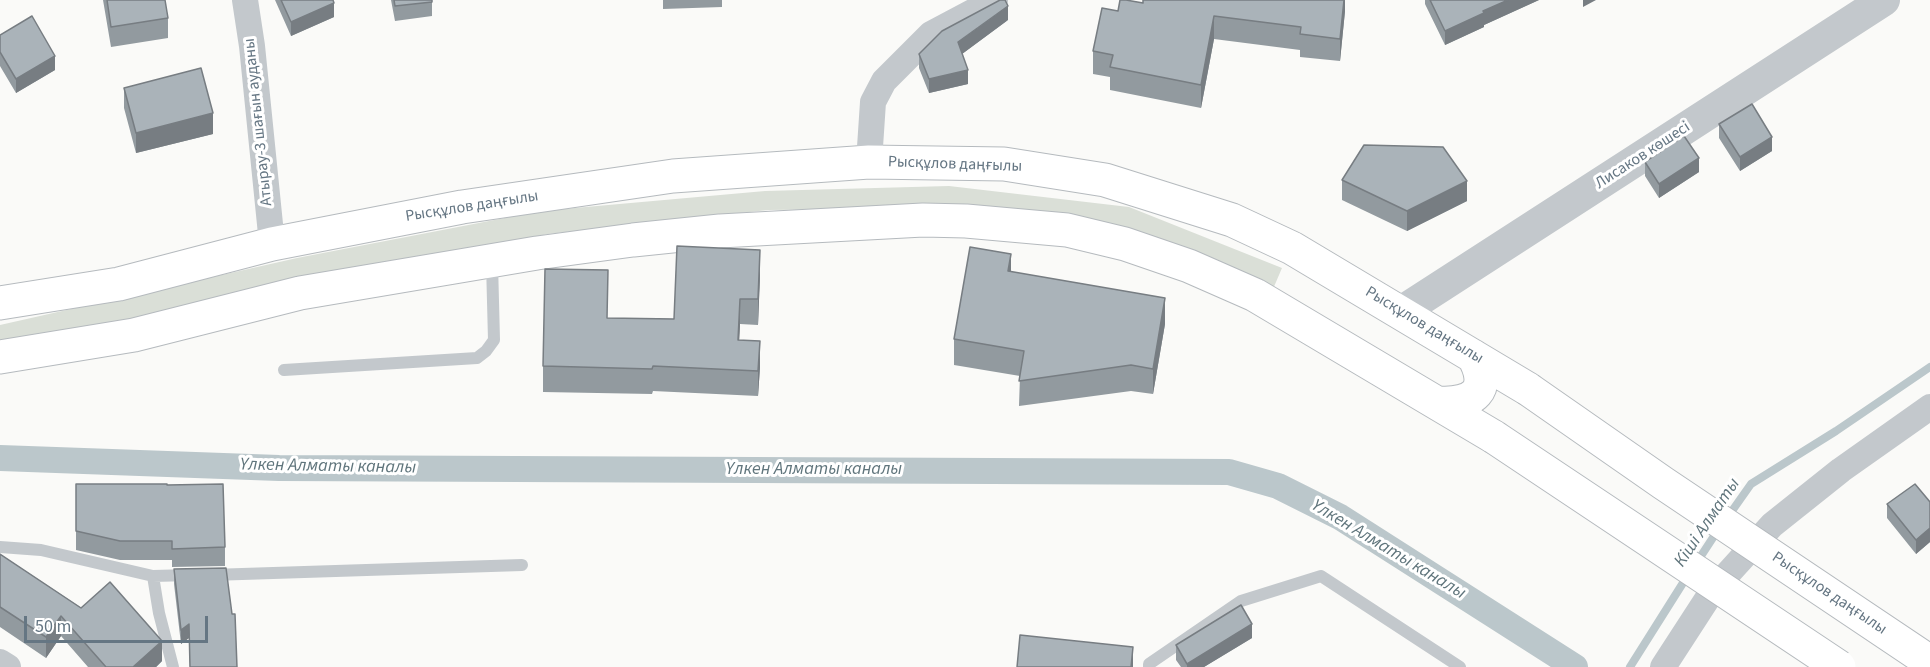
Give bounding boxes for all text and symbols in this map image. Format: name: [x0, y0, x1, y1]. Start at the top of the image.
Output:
street label: Атырау-3 шағын ауданы: [241, 37, 277, 207]
street label: Лисаков көшесі: [1592, 118, 1694, 194]
street label: Рысқұлов даңғылы: [887, 153, 1023, 177]
street label: Рысқұлов даңғылы: [404, 187, 540, 227]
street label: Рысқұлов даңғылы: [1361, 283, 1487, 369]
water label: Үлкен Алматы каналы: [240, 455, 416, 479]
water label: Үлкен Алматы каналы: [726, 459, 902, 481]
water label: Кіші Алматы: [1670, 474, 1746, 572]
water label: Үлкен Алматы каналы: [1307, 495, 1469, 605]
street label: Рысқұлов даңғылы: [1768, 548, 1890, 640]
scale bar: [27, 604, 212, 642]
text: 50 m: [35, 614, 71, 639]

